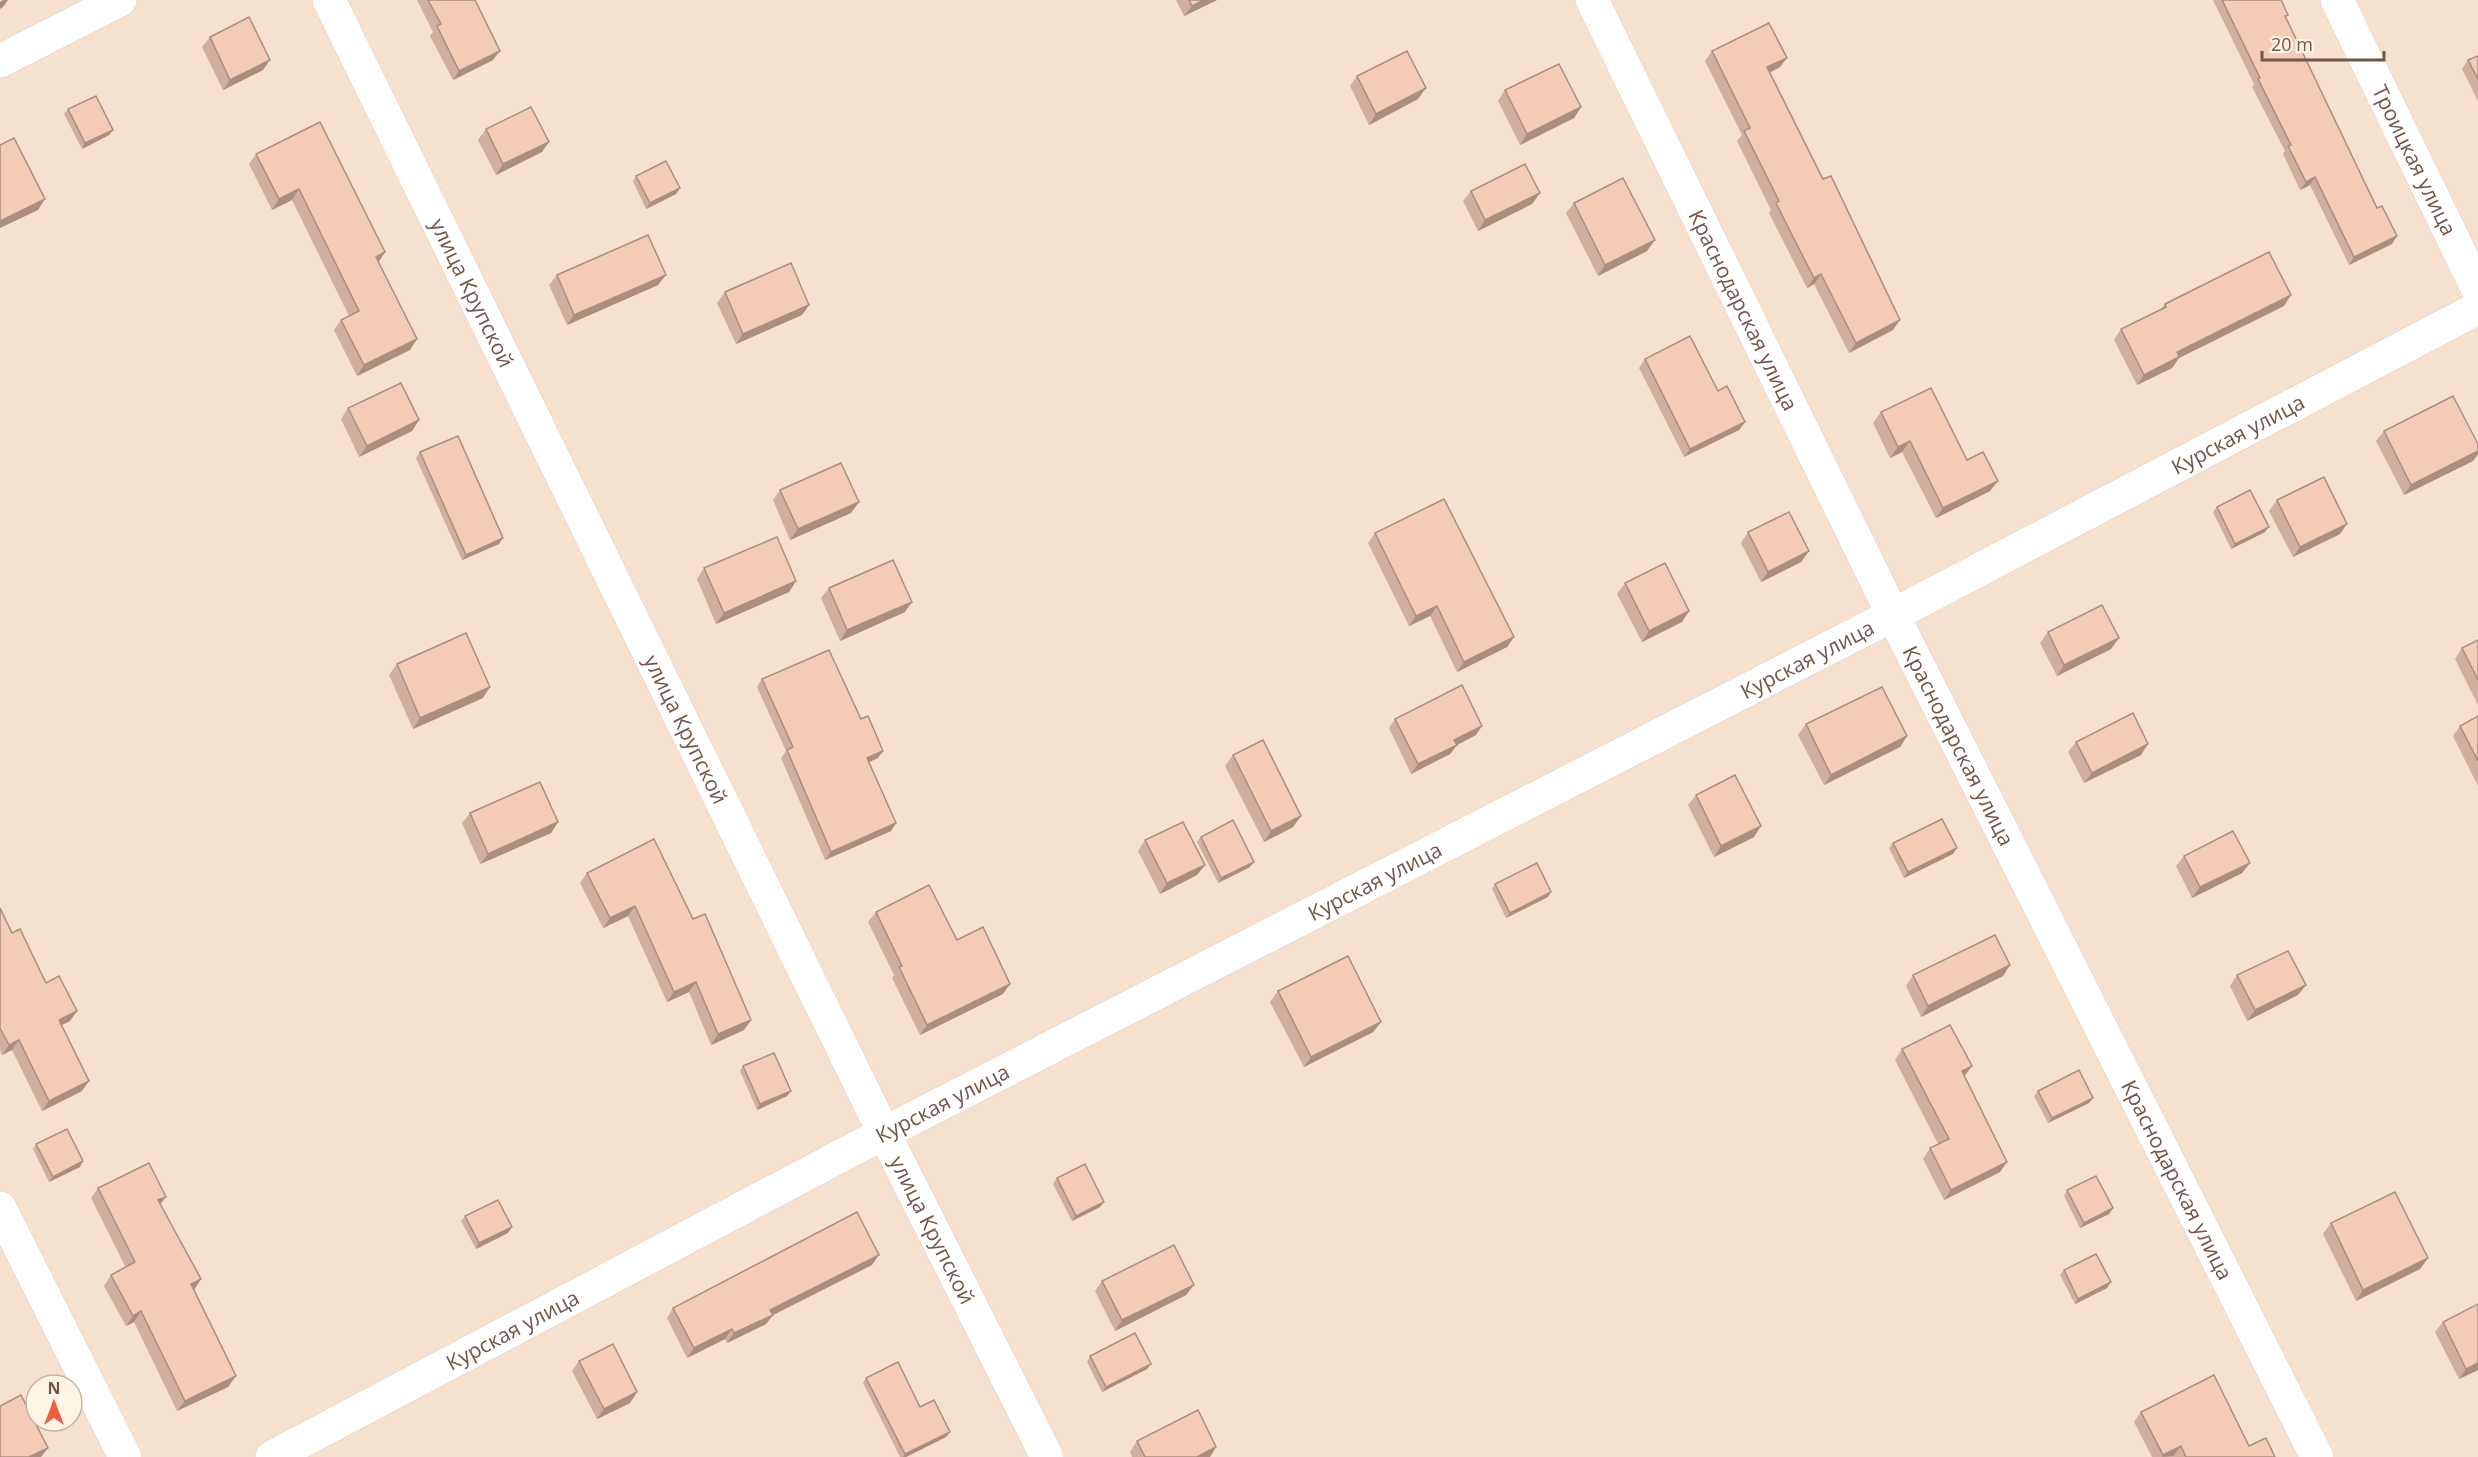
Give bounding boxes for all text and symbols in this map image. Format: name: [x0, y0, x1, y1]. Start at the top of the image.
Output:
scale bar: [2262, 24, 2384, 62]
text: 20 m: [2271, 32, 2313, 56]
street label: Троицкая улица: [2366, 80, 2463, 240]
street label: Краснодарская улица: [1683, 205, 1805, 415]
street label: улица Крупской: [424, 214, 521, 372]
street label: Курская улица: [2166, 388, 2309, 481]
street label: Курская улица: [1735, 613, 1879, 705]
street label: Краснодарская улица: [1897, 641, 2021, 850]
street label: улица Крупской: [638, 650, 734, 808]
street label: Курская улица: [1303, 835, 1446, 927]
street label: Курская улица: [871, 1057, 1014, 1149]
street label: Краснодарская улица: [2115, 1075, 2239, 1284]
street label: улица Крупской: [884, 1151, 982, 1309]
street label: Курская улица: [441, 1283, 584, 1376]
north arrow: [24, 1373, 84, 1433]
text: N: [47, 1377, 61, 1399]

